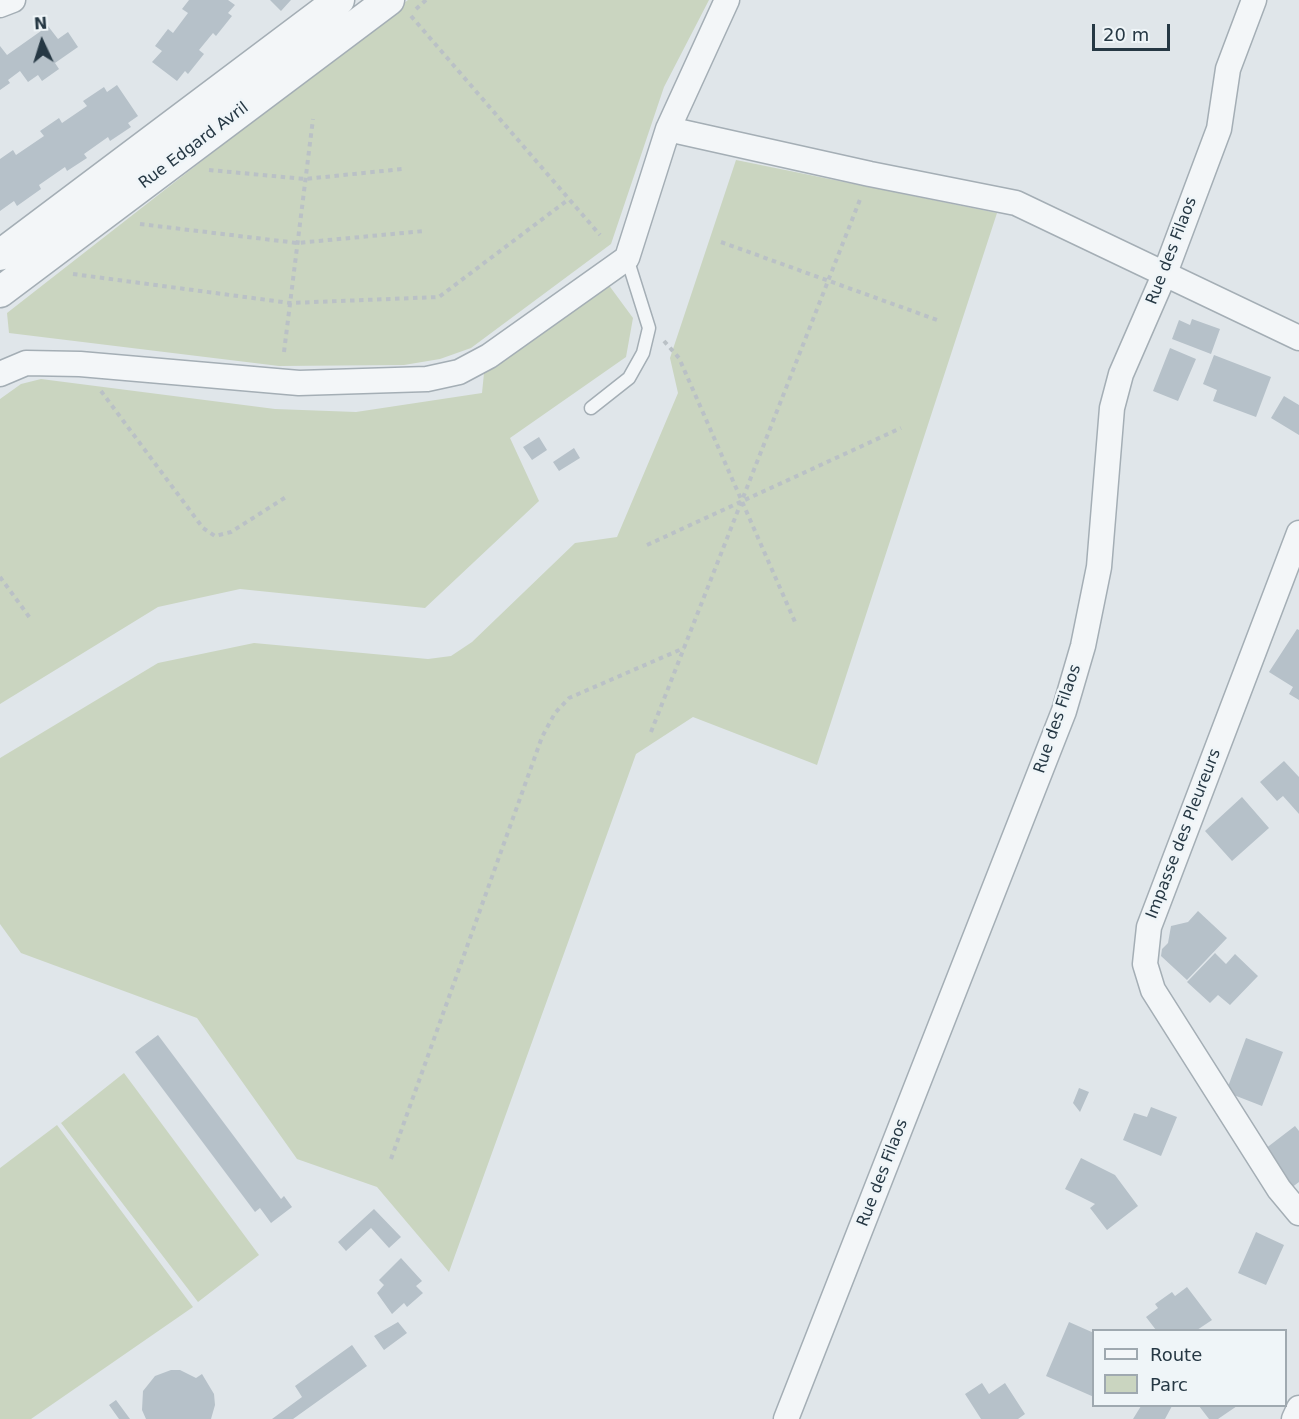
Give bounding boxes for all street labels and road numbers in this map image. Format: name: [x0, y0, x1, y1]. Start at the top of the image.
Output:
street label: Rue Edgard Avril: [135, 99, 253, 193]
street label: Rue des Filaos: [1143, 194, 1201, 308]
street label: Rue des Filaos: [1030, 662, 1086, 776]
street label: Impasse des Pleureurs: [1143, 746, 1225, 922]
street label: Rue des Filaos: [854, 1116, 912, 1230]

